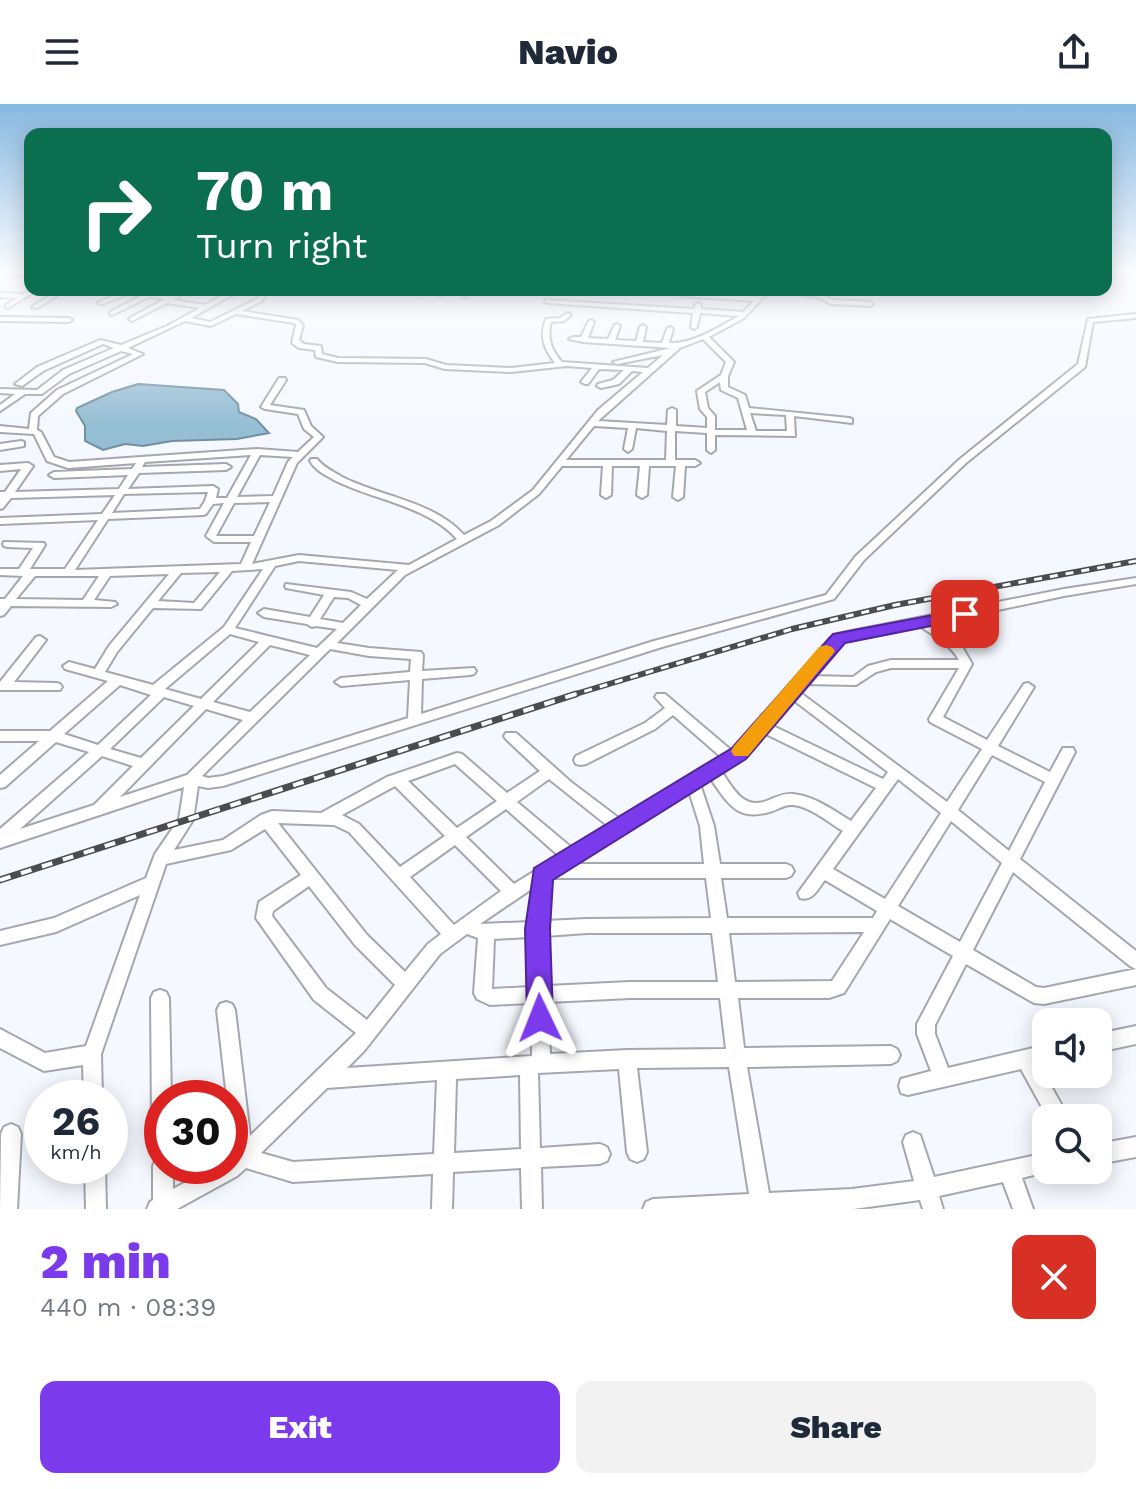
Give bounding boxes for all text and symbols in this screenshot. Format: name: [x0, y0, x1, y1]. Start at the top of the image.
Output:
icon: menu: [40, 30, 84, 74]
icon: share: [1052, 30, 1096, 74]
text: Navio: [518, 31, 618, 73]
text: 70 m: [196, 158, 333, 224]
icon: right: [64, 160, 168, 264]
text: Turn right: [196, 225, 367, 267]
pin: [931, 580, 999, 648]
icon: arrive: [943, 592, 987, 636]
position arrow: [498, 976, 582, 1060]
map controls: [1032, 1008, 1112, 1184]
button: sound: [1032, 1008, 1112, 1088]
speed limit sign: 30: [144, 1080, 248, 1184]
text: 26: [52, 1098, 100, 1145]
button: search: [1032, 1104, 1112, 1184]
text: km/h: [50, 1140, 102, 1164]
text: 2 min: [40, 1233, 171, 1290]
button: close: [1012, 1235, 1096, 1319]
text: 440 m · 08:39: [40, 1292, 216, 1322]
button: Exit: [40, 1381, 560, 1473]
button: Share: [576, 1381, 1096, 1473]

